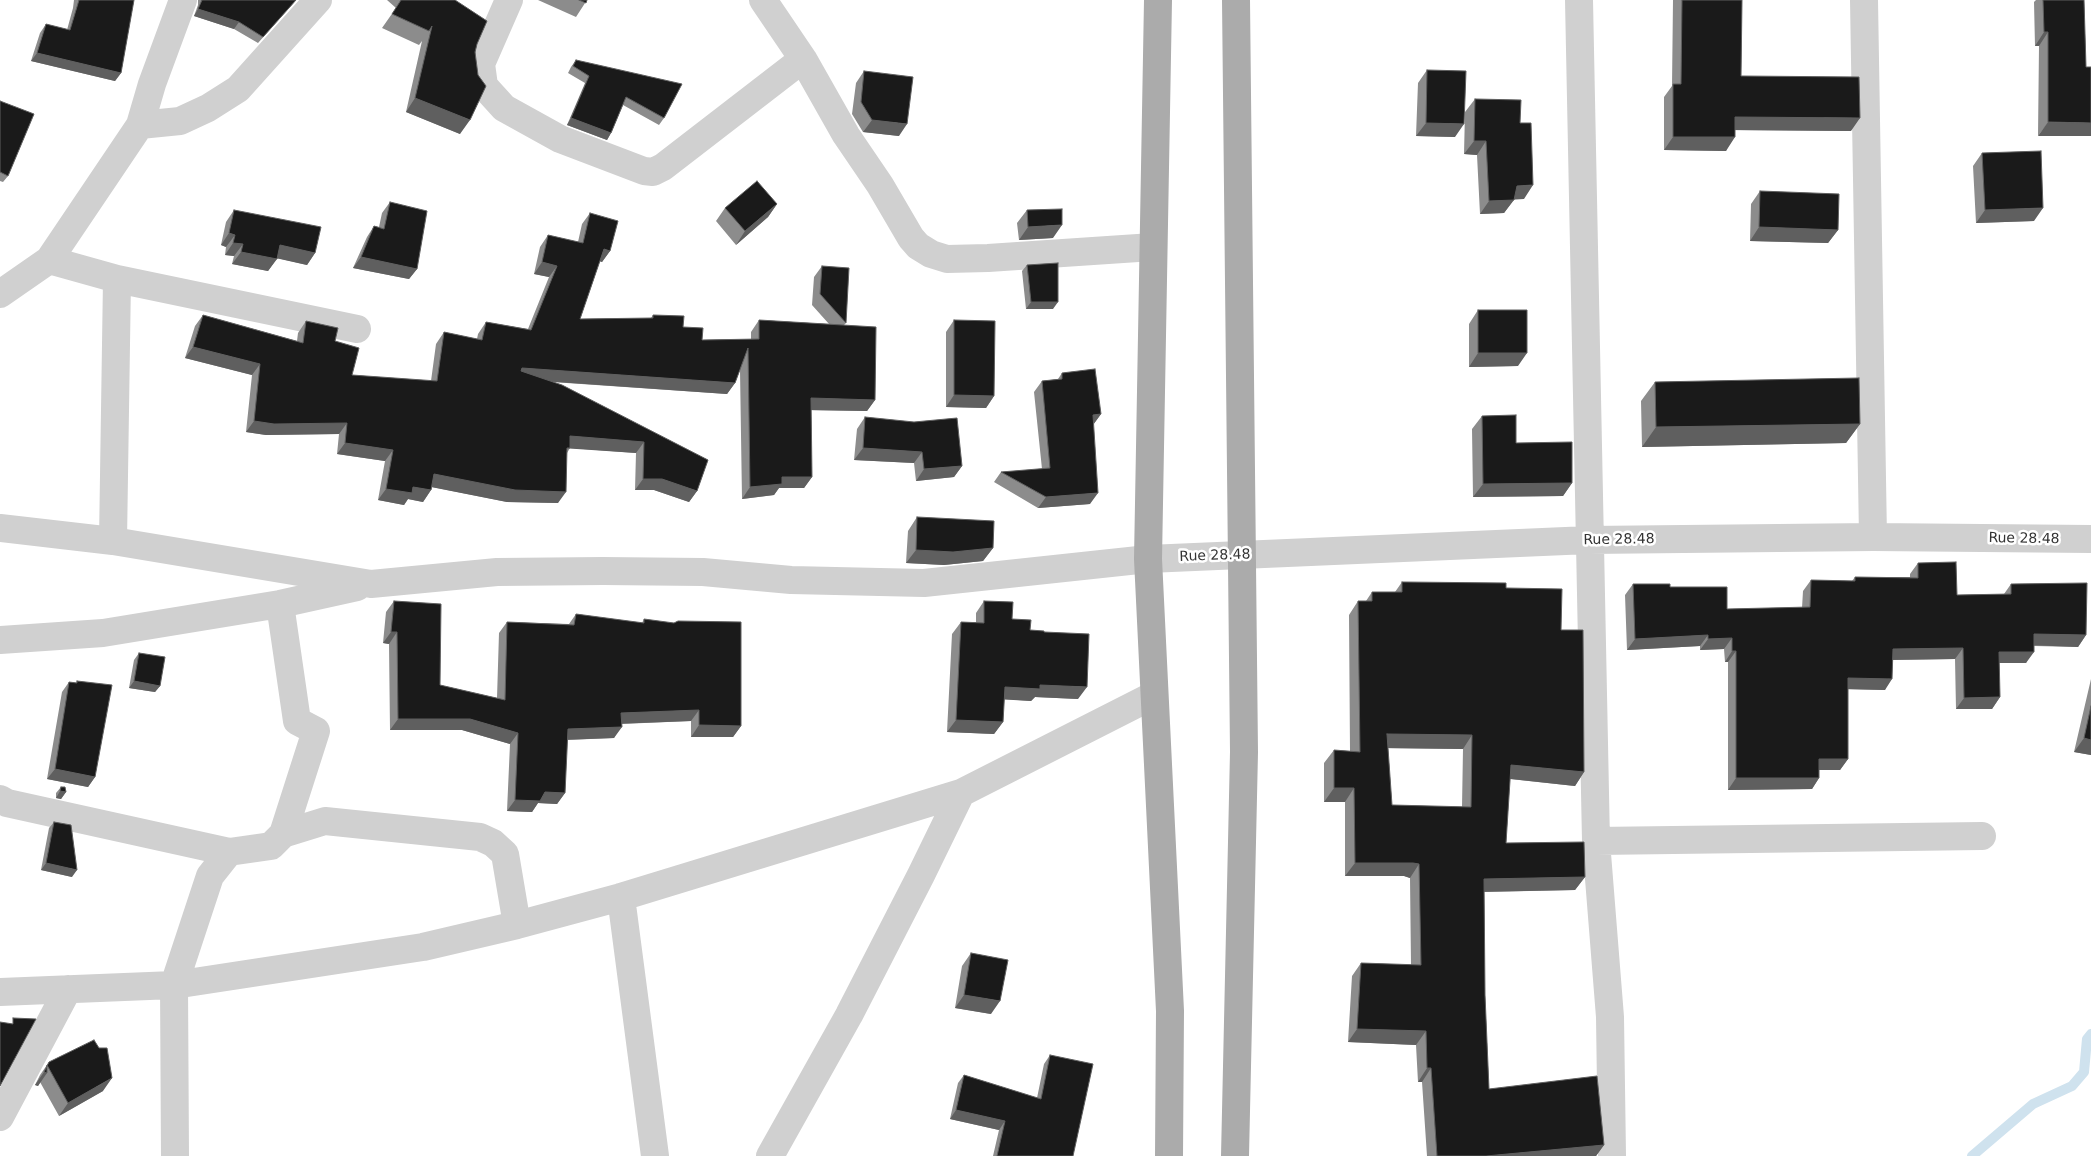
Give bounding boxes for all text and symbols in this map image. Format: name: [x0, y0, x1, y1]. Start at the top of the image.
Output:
street label: Rue 28.48: [1988, 530, 2060, 548]
street label: Rue 28.48: [1583, 531, 1655, 549]
street label: Rue 28.48: [1179, 546, 1251, 566]

